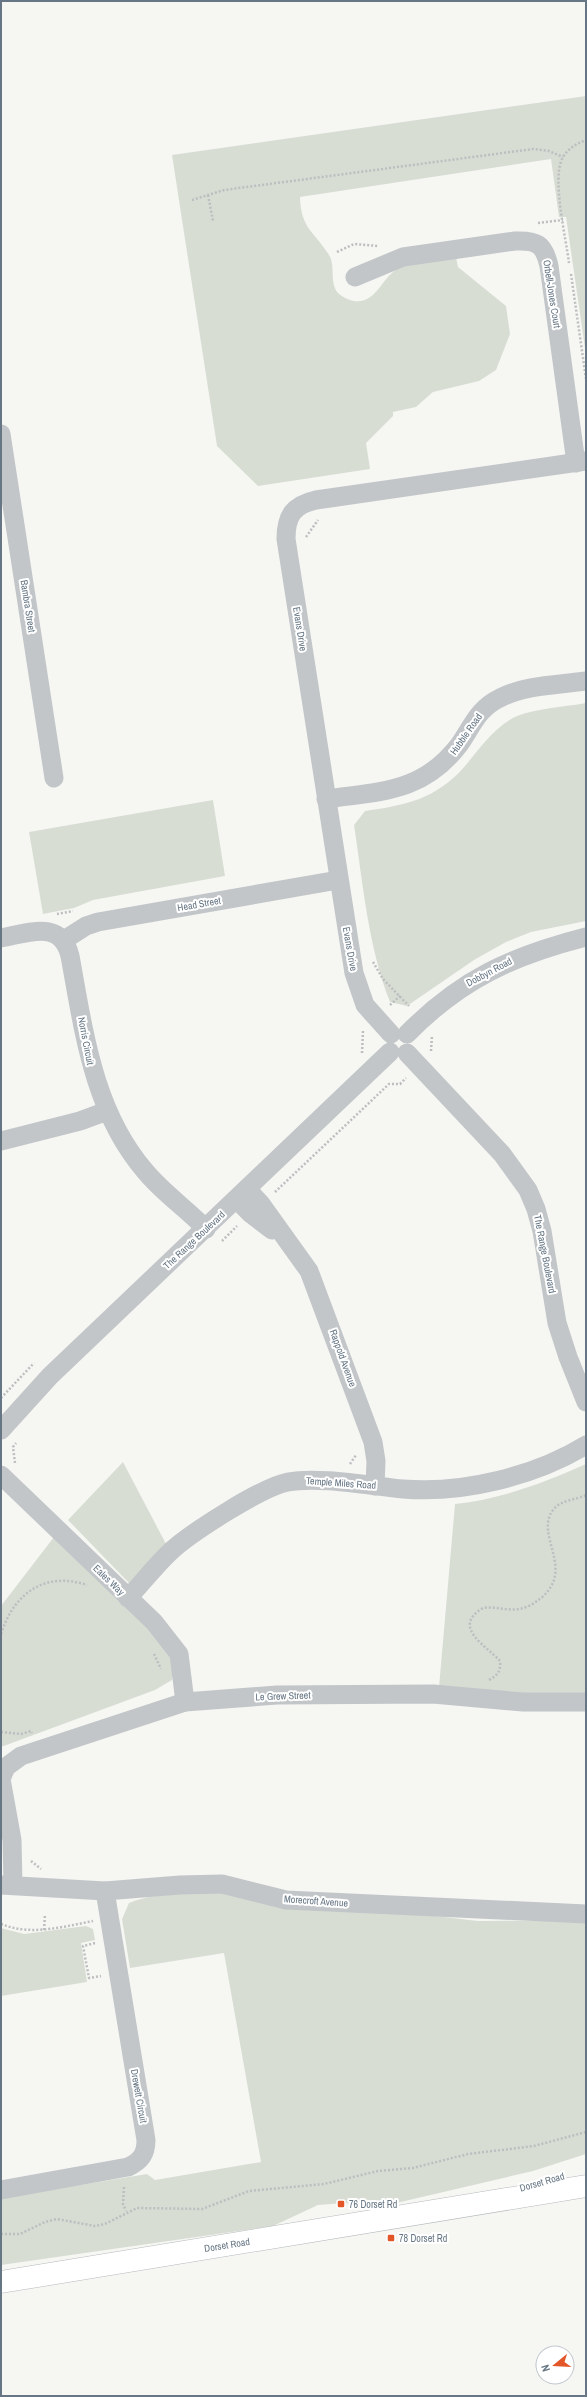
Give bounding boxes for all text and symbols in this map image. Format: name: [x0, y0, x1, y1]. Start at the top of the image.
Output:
street label: Orbell-Jones Court: [540, 259, 564, 330]
street label: Bambra Street: [17, 579, 39, 634]
street label: Evans Drive: [290, 606, 310, 653]
street label: Hubble Road: [447, 711, 485, 757]
street label: Head Street: [176, 894, 222, 914]
street label: Evans Drive: [340, 926, 360, 973]
street label: Dobbyn Road: [464, 954, 514, 990]
street label: Norris Circuit: [75, 1016, 97, 1067]
street label: The Range Boulevard: [160, 1208, 228, 1272]
street label: The Range Boulevard: [531, 1214, 559, 1294]
street label: Rappold Avenue: [327, 1328, 360, 1389]
street label: Temple Miles Road: [306, 1474, 376, 1492]
street label: Eales Way: [90, 1562, 128, 1599]
street label: Le Grew Street: [255, 1689, 312, 1703]
street label: Morecroft Avenue: [284, 1892, 349, 1910]
street label: Drewett Circuit: [128, 2068, 150, 2125]
street label: Dorset Road: [518, 2169, 566, 2195]
place label: 76 Dorset Rd: [349, 2198, 397, 2211]
marker: 76 Dorset Rd: [336, 2199, 346, 2209]
place label: 78 Dorset Rd: [399, 2232, 447, 2245]
marker: 78 Dorset Rd: [386, 2233, 396, 2243]
street label: Dorset Road: [203, 2235, 251, 2255]
north arrow: [535, 2345, 575, 2385]
text: N: [538, 2363, 553, 2373]

